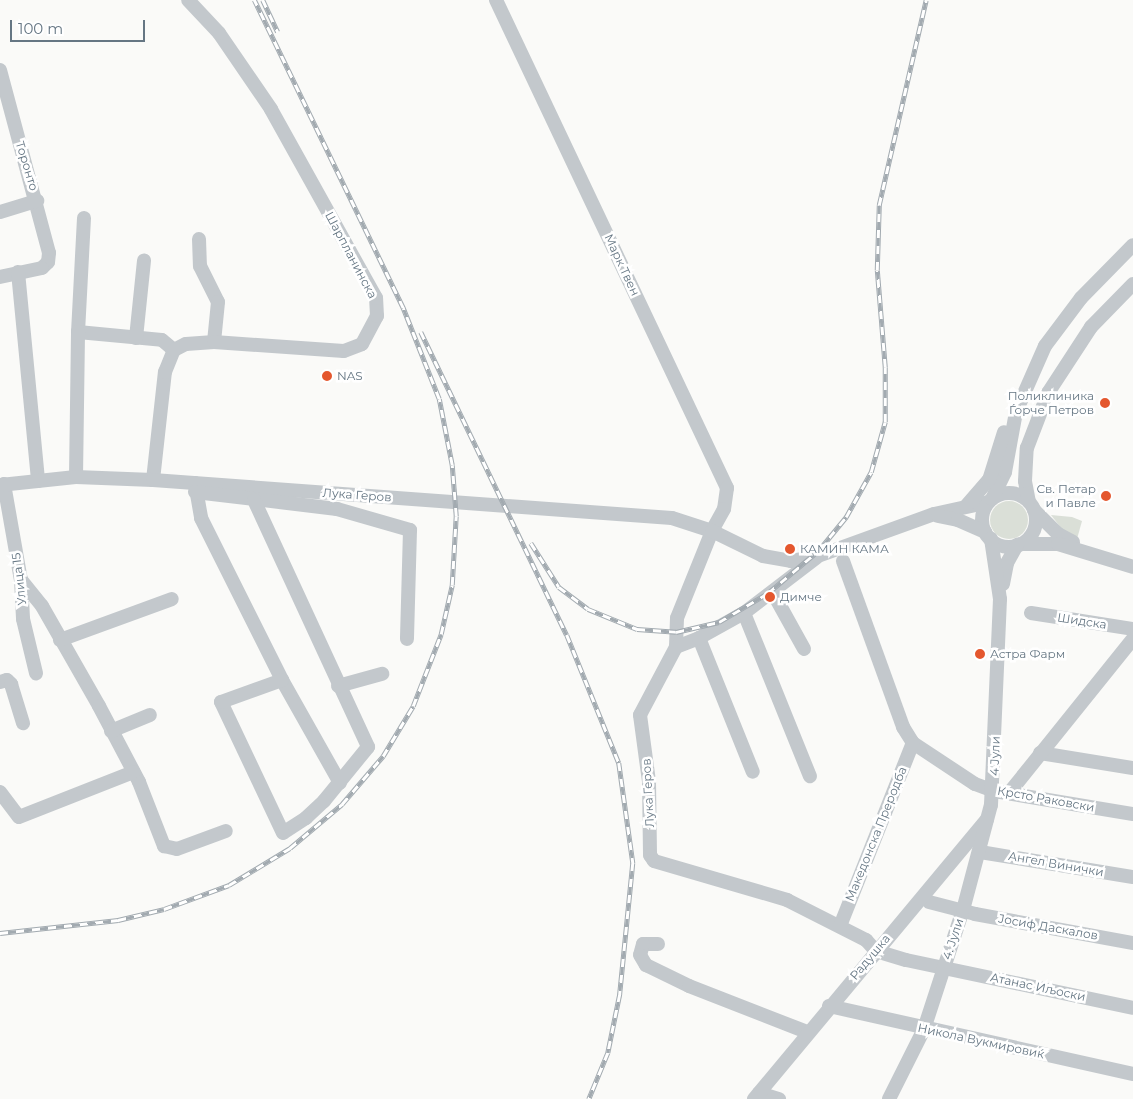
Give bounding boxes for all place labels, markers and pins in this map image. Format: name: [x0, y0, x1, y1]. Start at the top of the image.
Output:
place label: NAS: [337, 369, 363, 383]
marker: NAS: [321, 370, 333, 382]
place label: Поликлиника Ѓорче Петров: [1008, 389, 1094, 417]
marker: Поликлиника Ѓорче Петров: [1098, 396, 1112, 410]
place label: Св. Петар и Павле: [1036, 482, 1096, 510]
marker: Св. Петар и Павле: [1100, 490, 1112, 502]
place label: КАМИН КАМА: [800, 542, 889, 556]
marker: КАМИН КАМА: [784, 543, 796, 555]
place label: Димче: [780, 590, 822, 604]
marker: Димче: [764, 591, 776, 603]
place label: Астра Фарм: [990, 647, 1065, 661]
marker: Астра Фарм: [974, 648, 986, 660]

